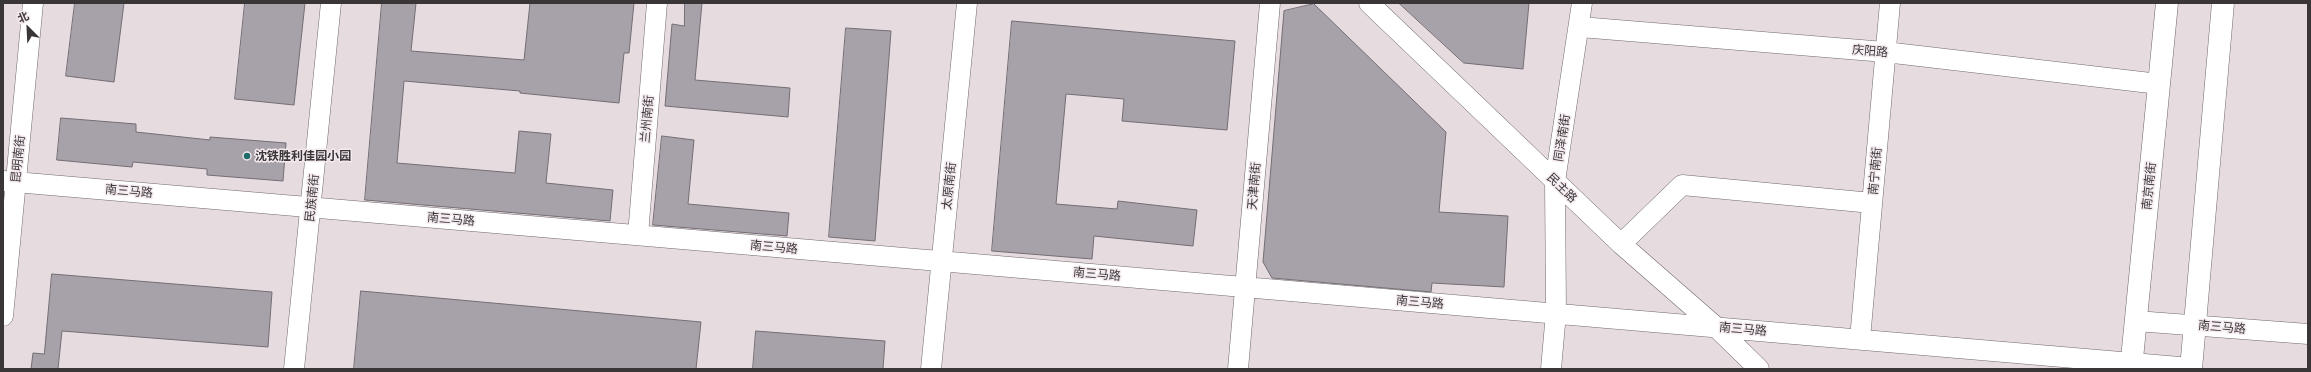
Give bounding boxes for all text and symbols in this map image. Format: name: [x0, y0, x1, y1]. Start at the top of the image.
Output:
north arrow: [8, 8, 48, 48]
text: 北: [15, 8, 31, 25]
street label: 庆阳路: [1851, 42, 1889, 60]
street label: 兰州南街: [638, 94, 656, 144]
street label: 同泽南街: [1551, 113, 1573, 163]
street label: 昆明南街: [8, 134, 28, 184]
street label: 南宁南街: [1866, 146, 1884, 196]
place label: 沈铁胜利佳园小园: [255, 149, 351, 163]
marker: 沈铁胜利佳园小园: [242, 151, 252, 161]
street label: 太原南街: [939, 161, 959, 211]
street label: 天津南街: [1245, 161, 1263, 211]
street label: 南京南街: [2139, 161, 2159, 211]
street label: 民主路: [1544, 170, 1580, 206]
street label: 民族南街: [302, 173, 322, 223]
street label: 南三马路: [104, 182, 154, 200]
street label: 南三马路: [426, 210, 476, 228]
street label: 南三马路: [749, 238, 799, 256]
street label: 南三马路: [1072, 265, 1122, 283]
street label: 南三马路: [1395, 293, 1445, 311]
street label: 南三马路: [2197, 318, 2247, 336]
street label: 南三马路: [1718, 320, 1768, 338]

